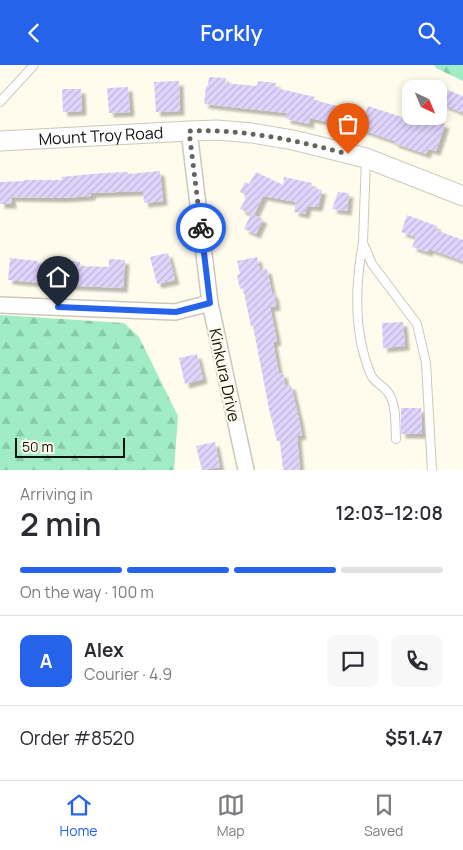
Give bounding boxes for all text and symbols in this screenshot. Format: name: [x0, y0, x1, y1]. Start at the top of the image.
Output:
text: Forkly: [200, 18, 263, 48]
icon: back: [20, 19, 48, 47]
icon: search: [415, 19, 443, 47]
north arrow: [402, 80, 448, 125]
map controls: [402, 80, 447, 125]
pin: [327, 103, 369, 154]
icon: bag: [334, 110, 362, 138]
street label: Mount Troy Road: [38, 121, 164, 150]
courier: [176, 203, 226, 253]
icon: bike: [187, 214, 215, 242]
pin: [37, 256, 79, 307]
icon: home: [44, 263, 72, 291]
street label: Kinkura Drive: [204, 326, 246, 424]
scale bar: [15, 435, 125, 458]
text: 50 m: [22, 437, 53, 456]
text: Arriving in: [20, 483, 93, 505]
text: 12:03–12:08: [335, 500, 443, 526]
text: 2 min: [20, 502, 102, 546]
text: On the way · 100 m: [20, 581, 154, 603]
button: chat: [327, 635, 379, 687]
button: phone: [391, 635, 443, 687]
text: Alex: [84, 637, 124, 663]
text: A: [40, 648, 52, 674]
text: Courier · 4.9: [84, 663, 172, 685]
text: Order #8520: [20, 725, 135, 751]
text: $51.47: [385, 725, 443, 751]
tab: Home: [60, 791, 97, 840]
tab: Map: [217, 791, 245, 840]
tab: Saved: [364, 791, 403, 840]

